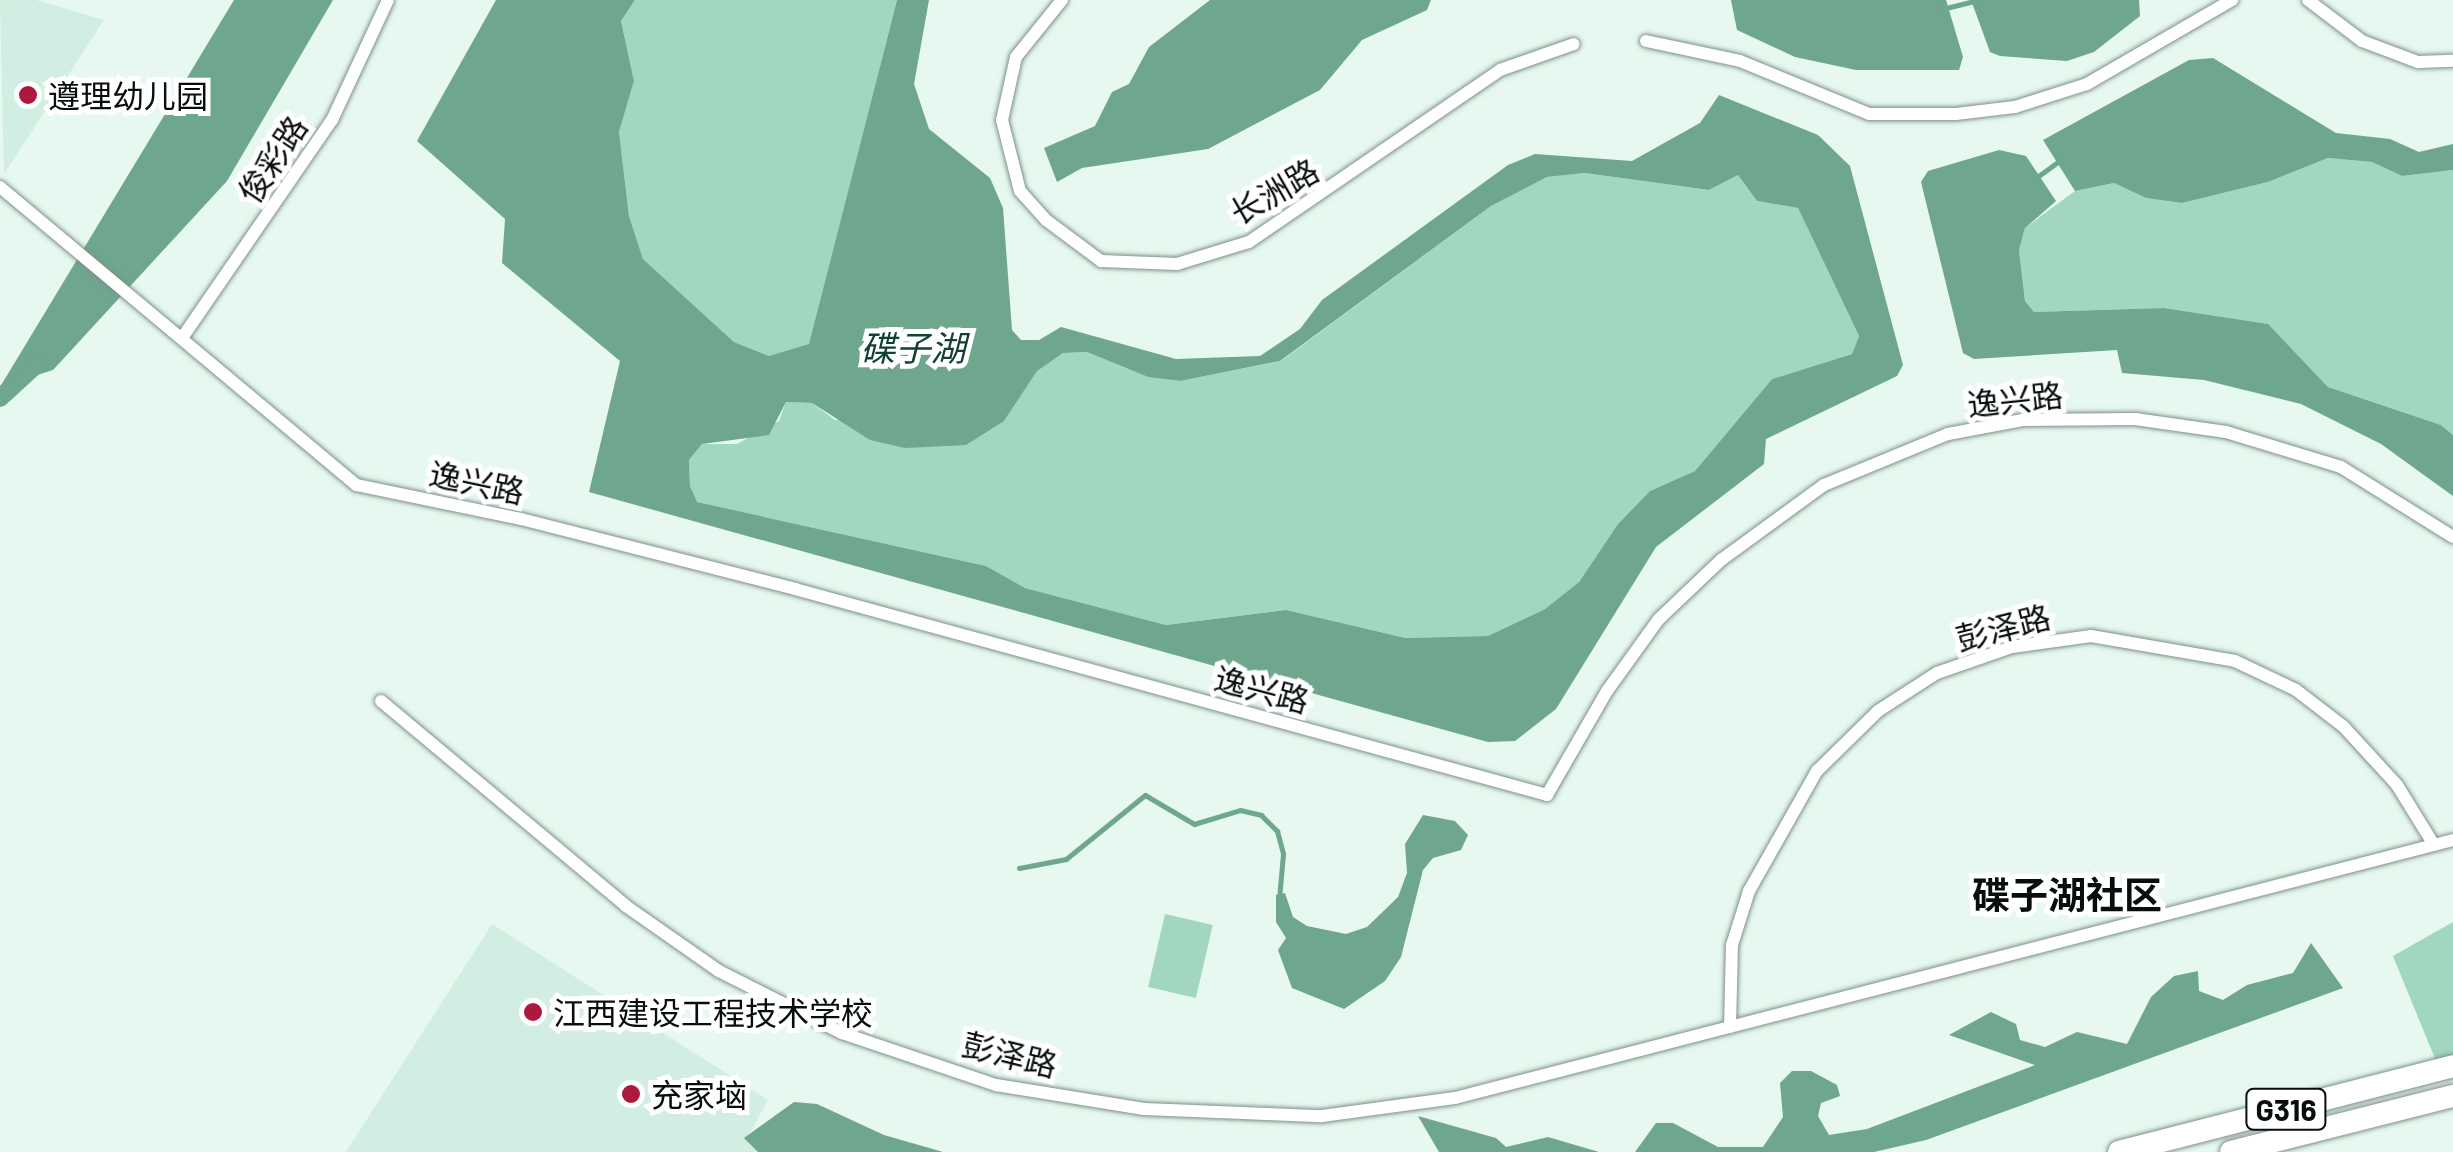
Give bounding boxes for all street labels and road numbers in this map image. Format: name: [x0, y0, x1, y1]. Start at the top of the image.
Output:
street label: 俊彩路: [229, 108, 315, 210]
street label: 长洲路: [1223, 150, 1325, 232]
street label: 逸兴路: [1965, 375, 2065, 423]
street label: 逸兴路: [426, 453, 528, 511]
street label: 彭泽路: [1952, 597, 2054, 657]
street label: 逸兴路: [1211, 658, 1313, 720]
street label: 彭泽路: [959, 1024, 1061, 1084]
road number: G316: [2244, 1084, 2328, 1134]

